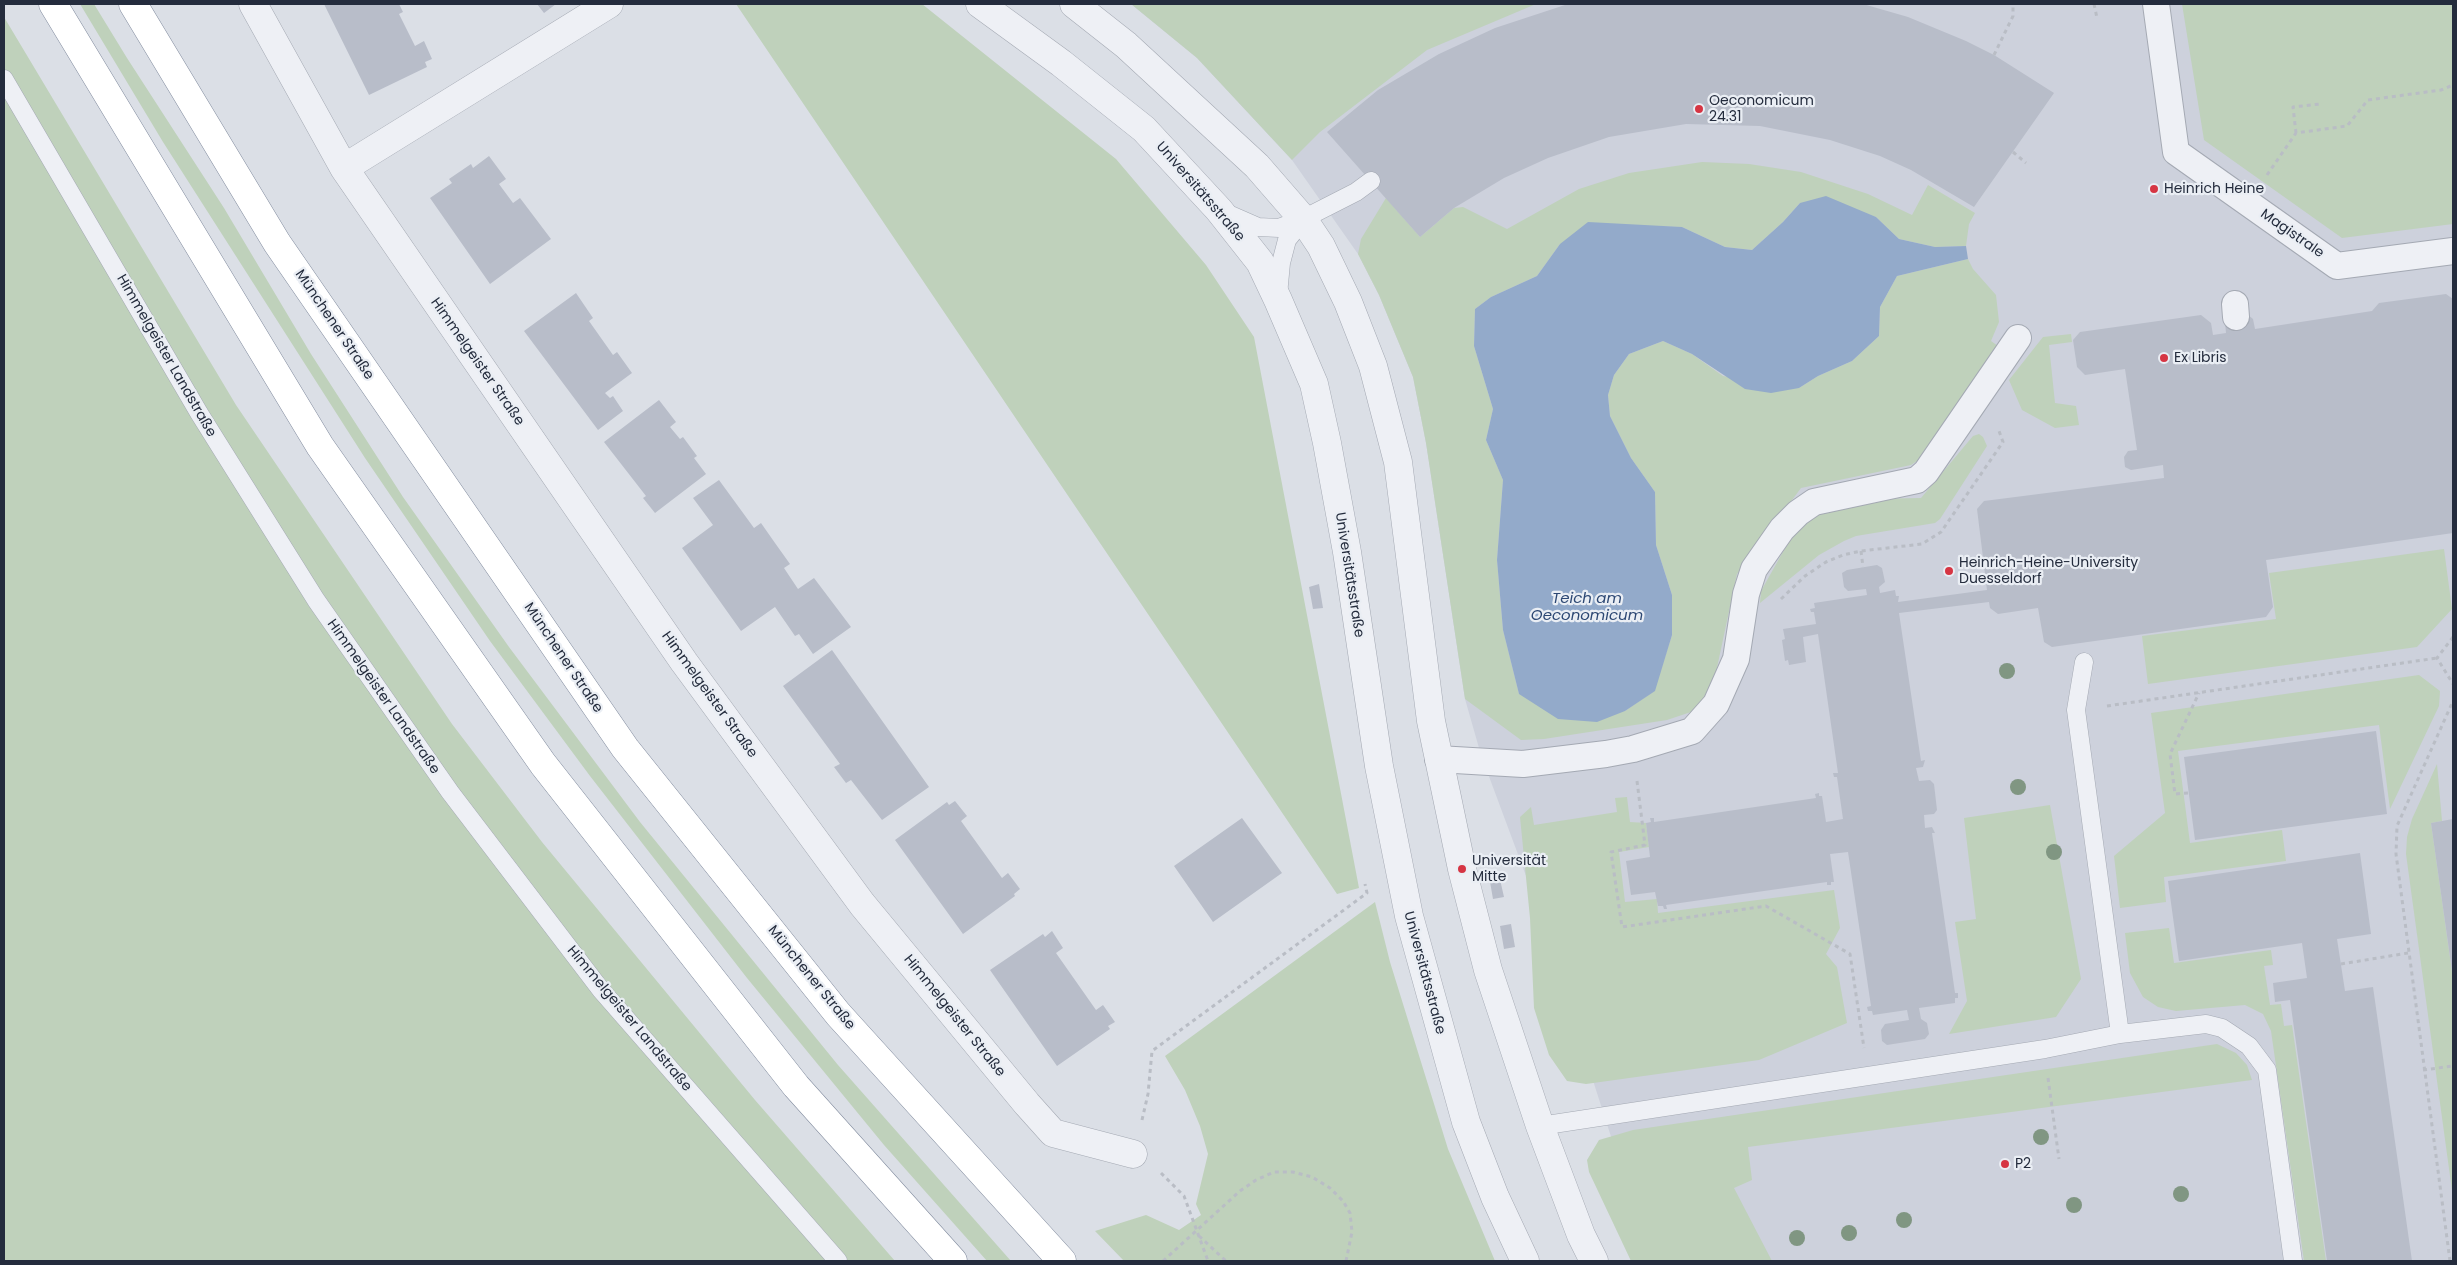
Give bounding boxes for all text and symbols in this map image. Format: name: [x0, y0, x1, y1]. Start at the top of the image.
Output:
place label: Oeconomicum 24.31: [1709, 93, 1814, 125]
marker: Oeconomicum 24.31: [1693, 103, 1705, 115]
street label: Universitätsstraße: [1152, 139, 1248, 245]
place label: Heinrich Heine: [2164, 181, 2264, 197]
marker: Heinrich Heine: [2148, 183, 2160, 195]
street label: Magistrale: [2257, 206, 2327, 262]
street label: Münchener Straße: [291, 267, 377, 383]
street label: Himmelgeister Landstraße: [112, 272, 220, 440]
street label: Himmelgeister Straße: [427, 295, 527, 429]
place label: Ex Libris: [2174, 350, 2227, 366]
marker: Ex Libris: [2158, 352, 2170, 364]
street label: Universitätsstraße: [1331, 511, 1367, 639]
place label: Heinrich-Heine-University Duesseldorf: [1959, 555, 2138, 588]
marker: Heinrich-Heine-University Duesseldorf: [1943, 565, 1955, 577]
water label: Teich am Oeconomicum: [1531, 590, 1643, 625]
street label: Münchener Straße: [520, 600, 606, 716]
street label: Himmelgeister Landstraße: [323, 616, 443, 778]
street label: Himmelgeister Straße: [658, 629, 760, 761]
place label: Universität Mitte: [1472, 853, 1546, 886]
marker: Universität Mitte: [1456, 863, 1468, 875]
street label: Universitätsstraße: [1399, 910, 1449, 1036]
street label: Münchener Straße: [764, 923, 858, 1033]
street label: Himmelgeister Landstraße: [563, 943, 695, 1095]
street label: Himmelgeister Straße: [900, 952, 1008, 1080]
place label: P2: [2015, 1156, 2031, 1172]
marker: P2: [1999, 1158, 2011, 1170]

